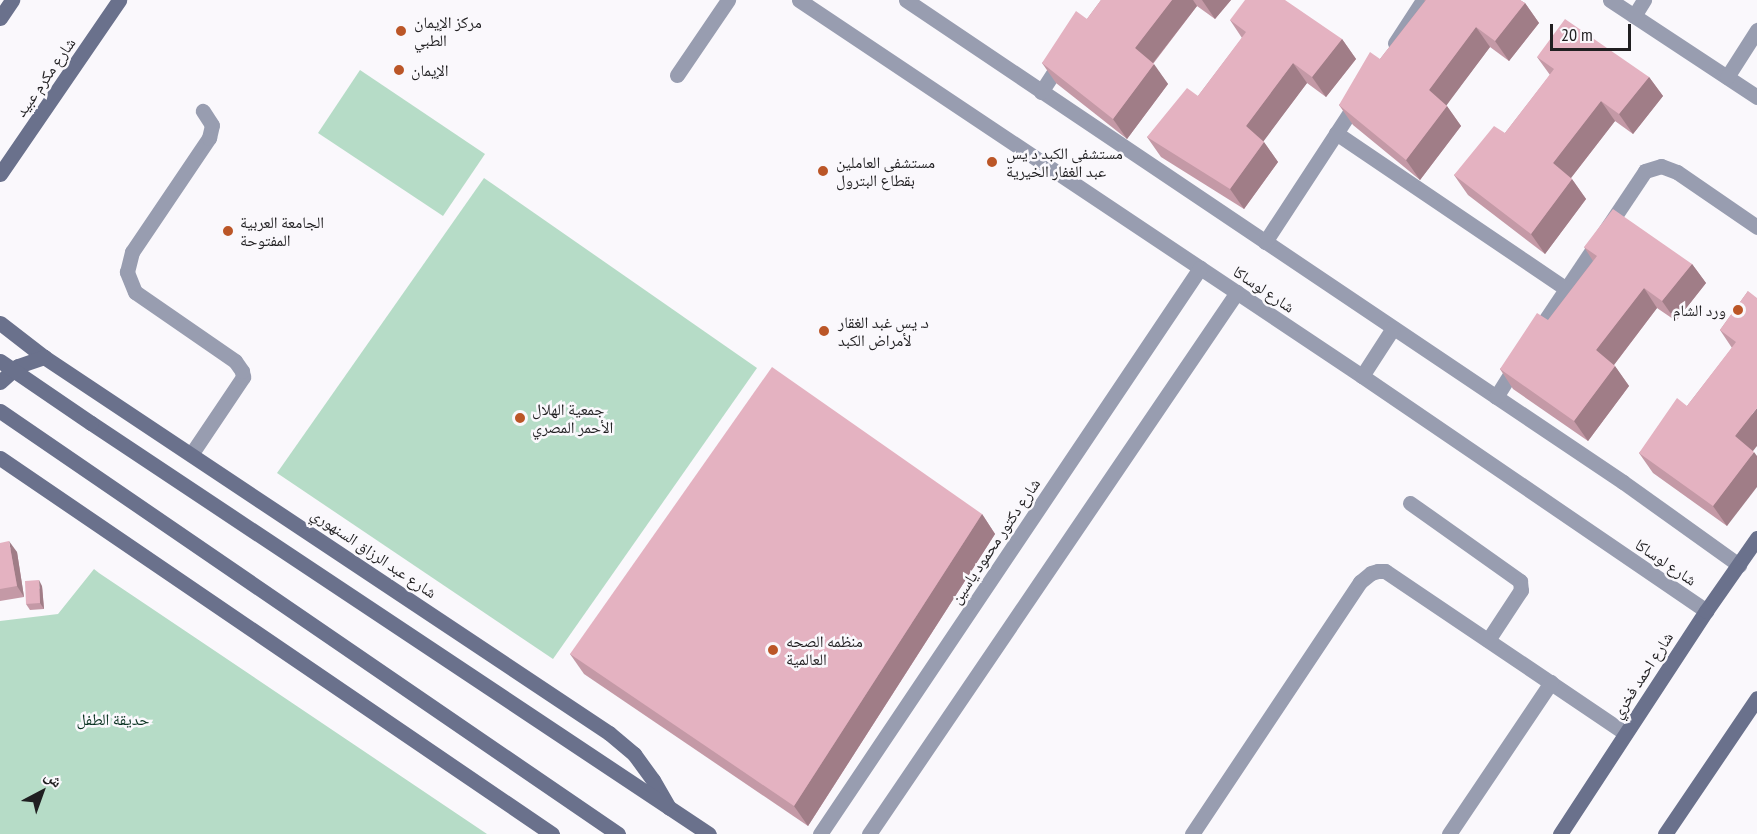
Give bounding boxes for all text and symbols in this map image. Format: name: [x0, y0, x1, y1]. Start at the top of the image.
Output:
place label: مركز الإيمان الطبي: [414, 12, 482, 50]
scale bar: [1553, 12, 1634, 50]
marker: مركز الإيمان الطبي: [392, 22, 410, 40]
text: 20 m: [1561, 23, 1593, 46]
street label: شارع مكرم عبيد: [11, 34, 79, 120]
place label: الإيمان: [411, 60, 449, 80]
marker: الإيمان: [392, 63, 406, 77]
place label: مستشفى الكبد د يس عبد الغفار الخيرية: [1006, 143, 1123, 181]
place label: مستشفى العاملين بقطاع البترول: [836, 152, 935, 190]
marker: مستشفى الكبد د يس عبد الغفار الخيرية: [983, 153, 1001, 171]
marker: مستشفى العاملين بقطاع البترول: [814, 162, 832, 180]
place label: الجامعة العربية المفتوحة: [240, 212, 324, 250]
marker: الجامعة العربية المفتوحة: [221, 224, 235, 238]
street label: شارع لوساكا: [1230, 261, 1298, 317]
place label: ورد الشام: [1673, 300, 1726, 320]
marker: ورد الشام: [1731, 303, 1745, 317]
place label: د. يس غبد الغقار لأمراض الكبد: [838, 312, 930, 350]
marker: د. يس غبد الغقار لأمراض الكبد: [815, 322, 833, 340]
place label: جمعية الهلال الأحمر المصري: [532, 399, 613, 437]
marker: جمعية الهلال الأحمر المصري: [513, 411, 527, 425]
street label: شارع دكتور محمود ياسين: [946, 475, 1044, 607]
street label: شارع عبد الرزاق السنهوري: [308, 504, 440, 602]
street label: شارع لوساكا: [1632, 534, 1700, 590]
street label: شارع احمد فخري: [1607, 628, 1677, 722]
place label: منظمه الصحه العالمية: [786, 631, 863, 669]
marker: منظمه الصحه العالمية: [764, 641, 782, 659]
park label: حديقة الطفل: [77, 709, 149, 729]
north arrow: [12, 762, 72, 822]
text: ش: [41, 765, 67, 792]

